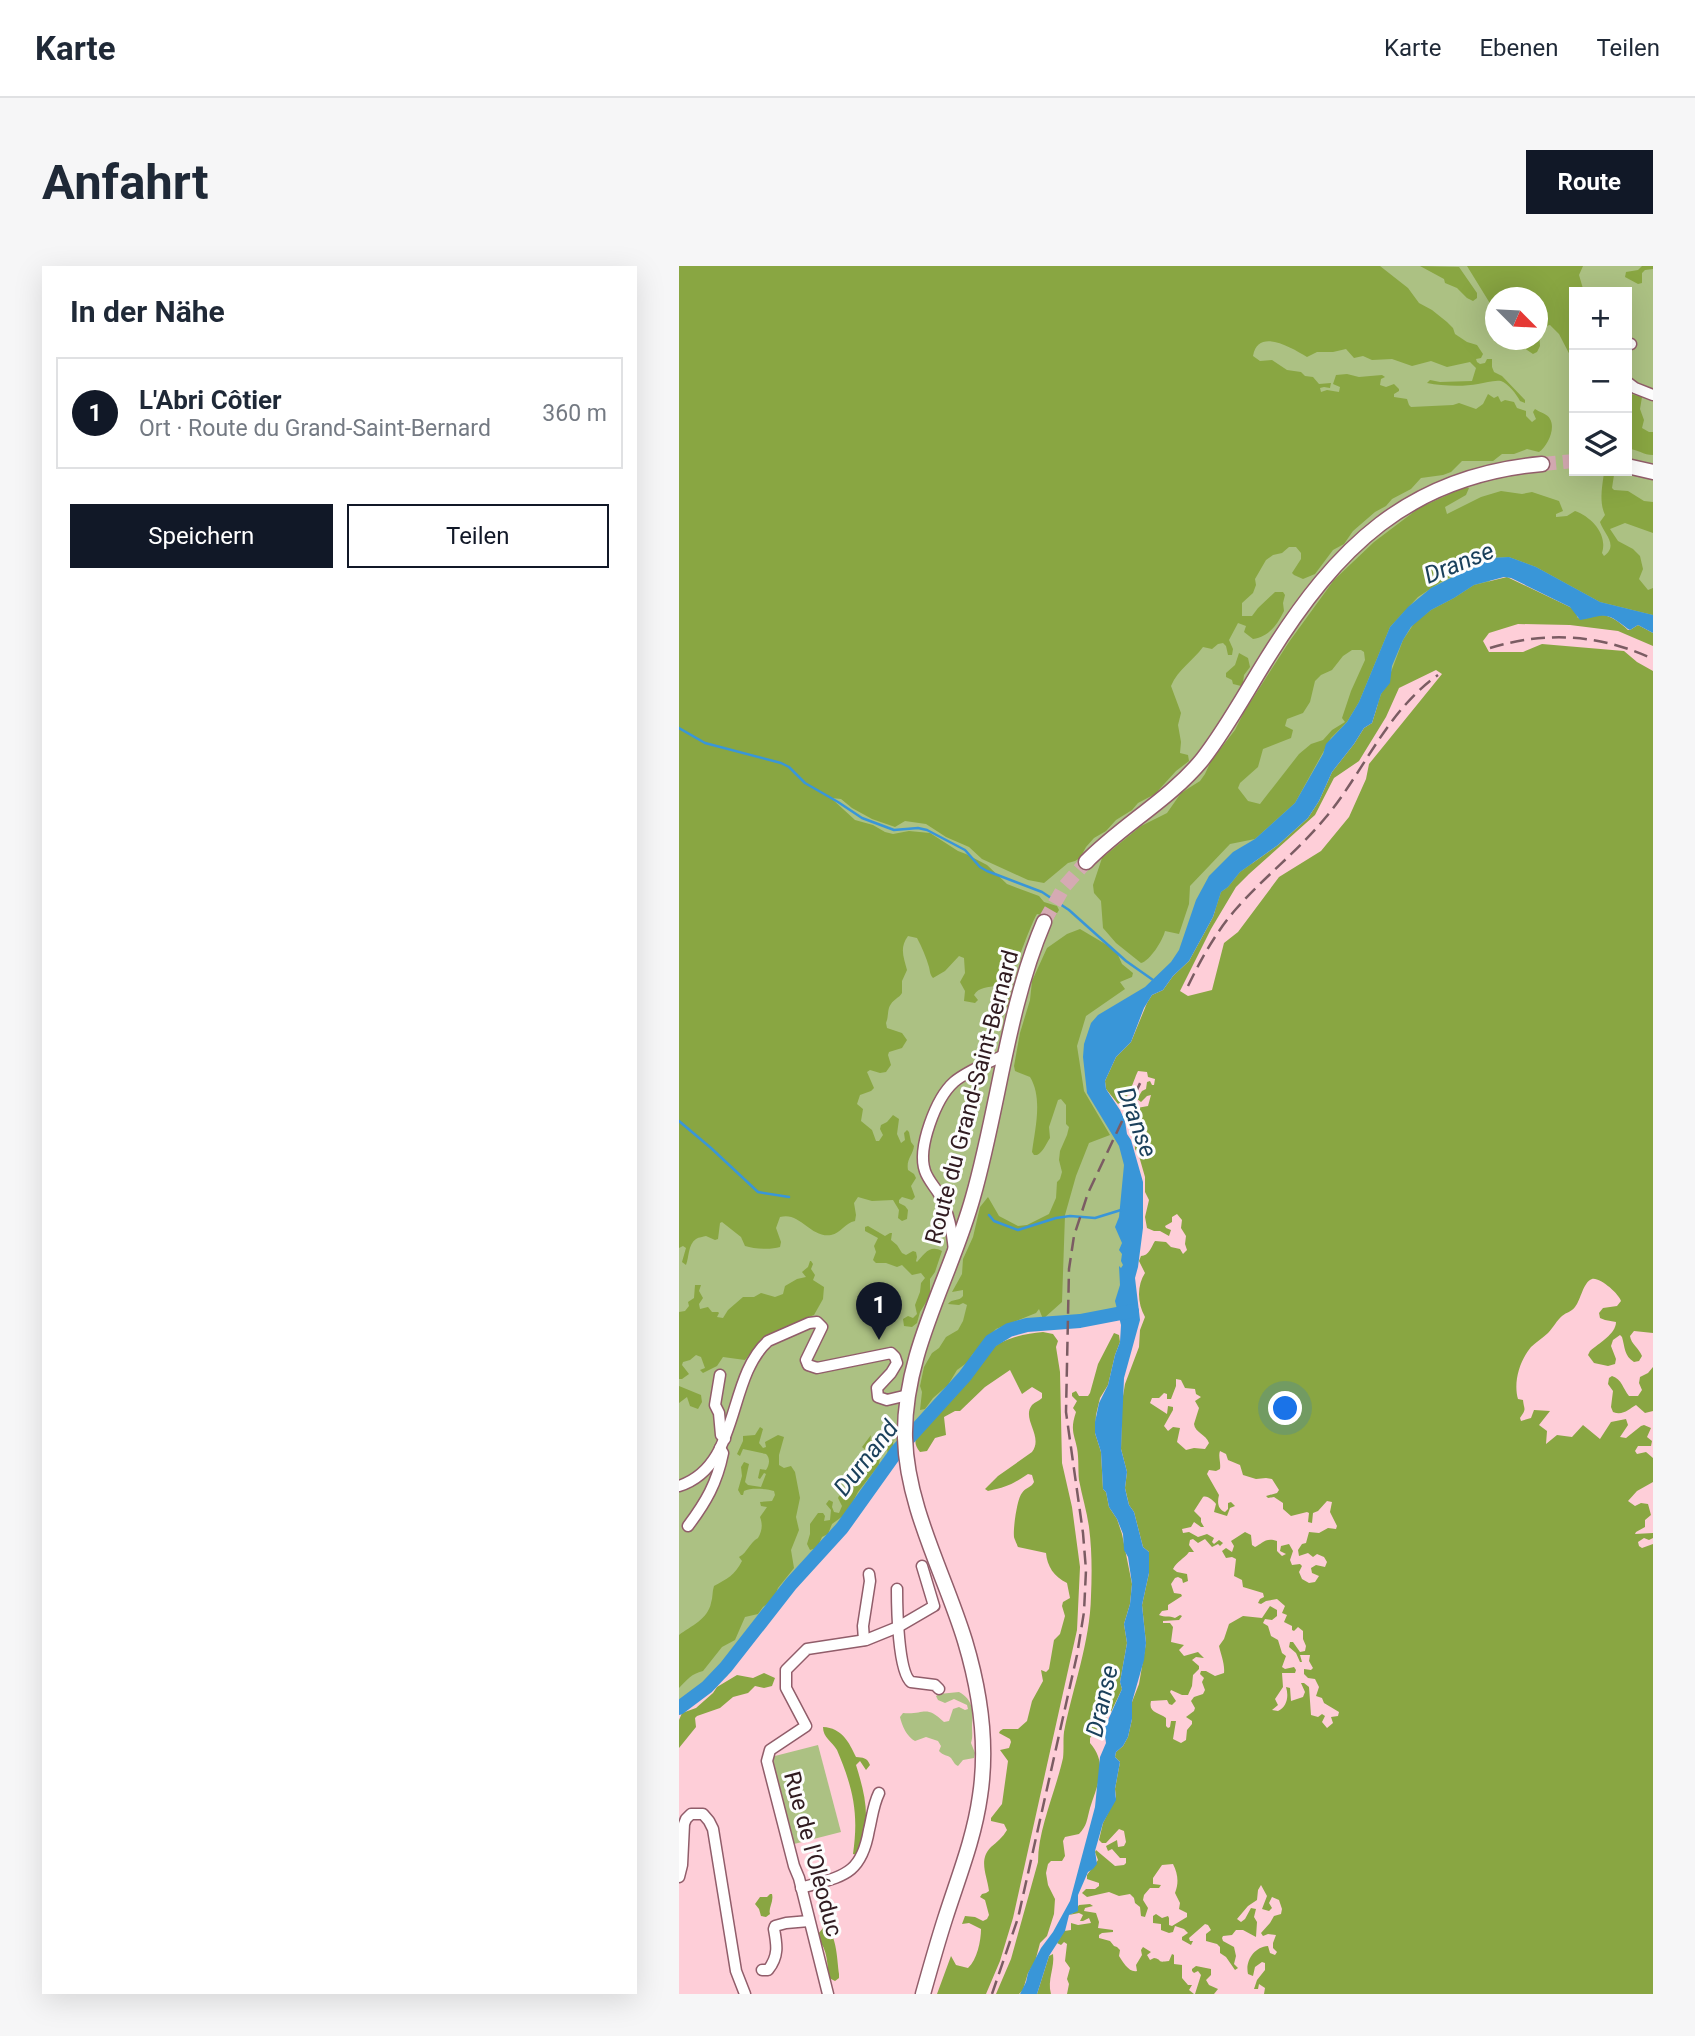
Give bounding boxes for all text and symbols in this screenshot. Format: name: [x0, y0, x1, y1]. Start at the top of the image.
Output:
text: Karte: [35, 29, 116, 68]
text: Karte: [1384, 34, 1441, 62]
text: Ebenen: [1479, 34, 1558, 62]
text: Teilen: [1596, 34, 1660, 62]
button: Route: [1526, 150, 1653, 214]
text: Anfahrt: [42, 154, 209, 211]
north arrow: [1485, 287, 1548, 350]
map controls: [1569, 287, 1632, 476]
button: +: [1569, 287, 1632, 350]
text: In der Nähe: [70, 294, 225, 329]
button: −: [1569, 350, 1632, 413]
text: L'Abri Côtier: [139, 385, 282, 415]
text: 1: [88, 400, 102, 427]
text: 360 m: [542, 400, 607, 427]
button: layers: [1569, 413, 1632, 476]
text: Ort · Route du Grand-Saint-Bernard: [139, 415, 491, 442]
button: Speichern: [70, 504, 333, 568]
button: Teilen: [347, 504, 609, 568]
water label: Dranse: [1420, 536, 1498, 590]
street label: Route du Grand-Saint-Bernard: [920, 947, 1024, 1247]
water label: Dranse: [1111, 1083, 1163, 1161]
pin: 1: [856, 1282, 902, 1340]
your location: [1268, 1391, 1302, 1425]
water label: Durnand: [828, 1414, 905, 1501]
water label: Dranse: [1080, 1662, 1124, 1740]
street label: Rue de l'Oléoduc: [778, 1769, 848, 1939]

